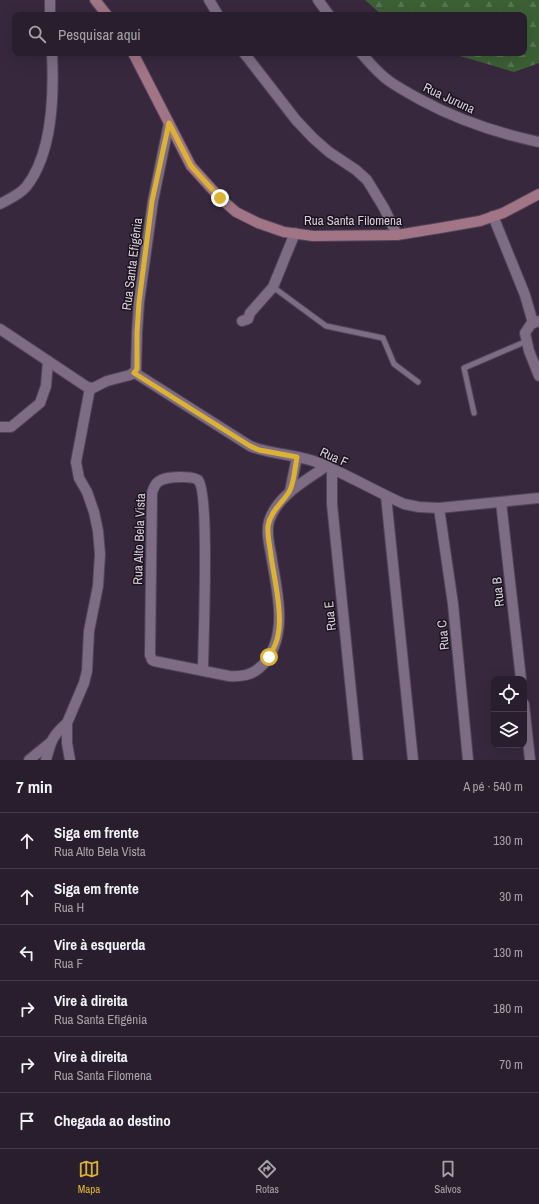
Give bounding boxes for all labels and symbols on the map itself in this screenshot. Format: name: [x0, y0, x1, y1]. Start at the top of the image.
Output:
street label: Rua Juruna: [420, 79, 478, 117]
route end: [211, 189, 229, 207]
street label: Rua Santa Filomena: [304, 212, 402, 229]
street label: Rua Santa Efigênia: [118, 217, 146, 311]
street label: Rua F: [317, 443, 351, 471]
street label: Rua Alto Bela Vista: [129, 493, 149, 585]
street label: Rua B: [488, 576, 508, 608]
street label: Rua E: [320, 600, 340, 632]
street label: Rua C: [433, 619, 453, 651]
route start: [260, 648, 278, 666]

